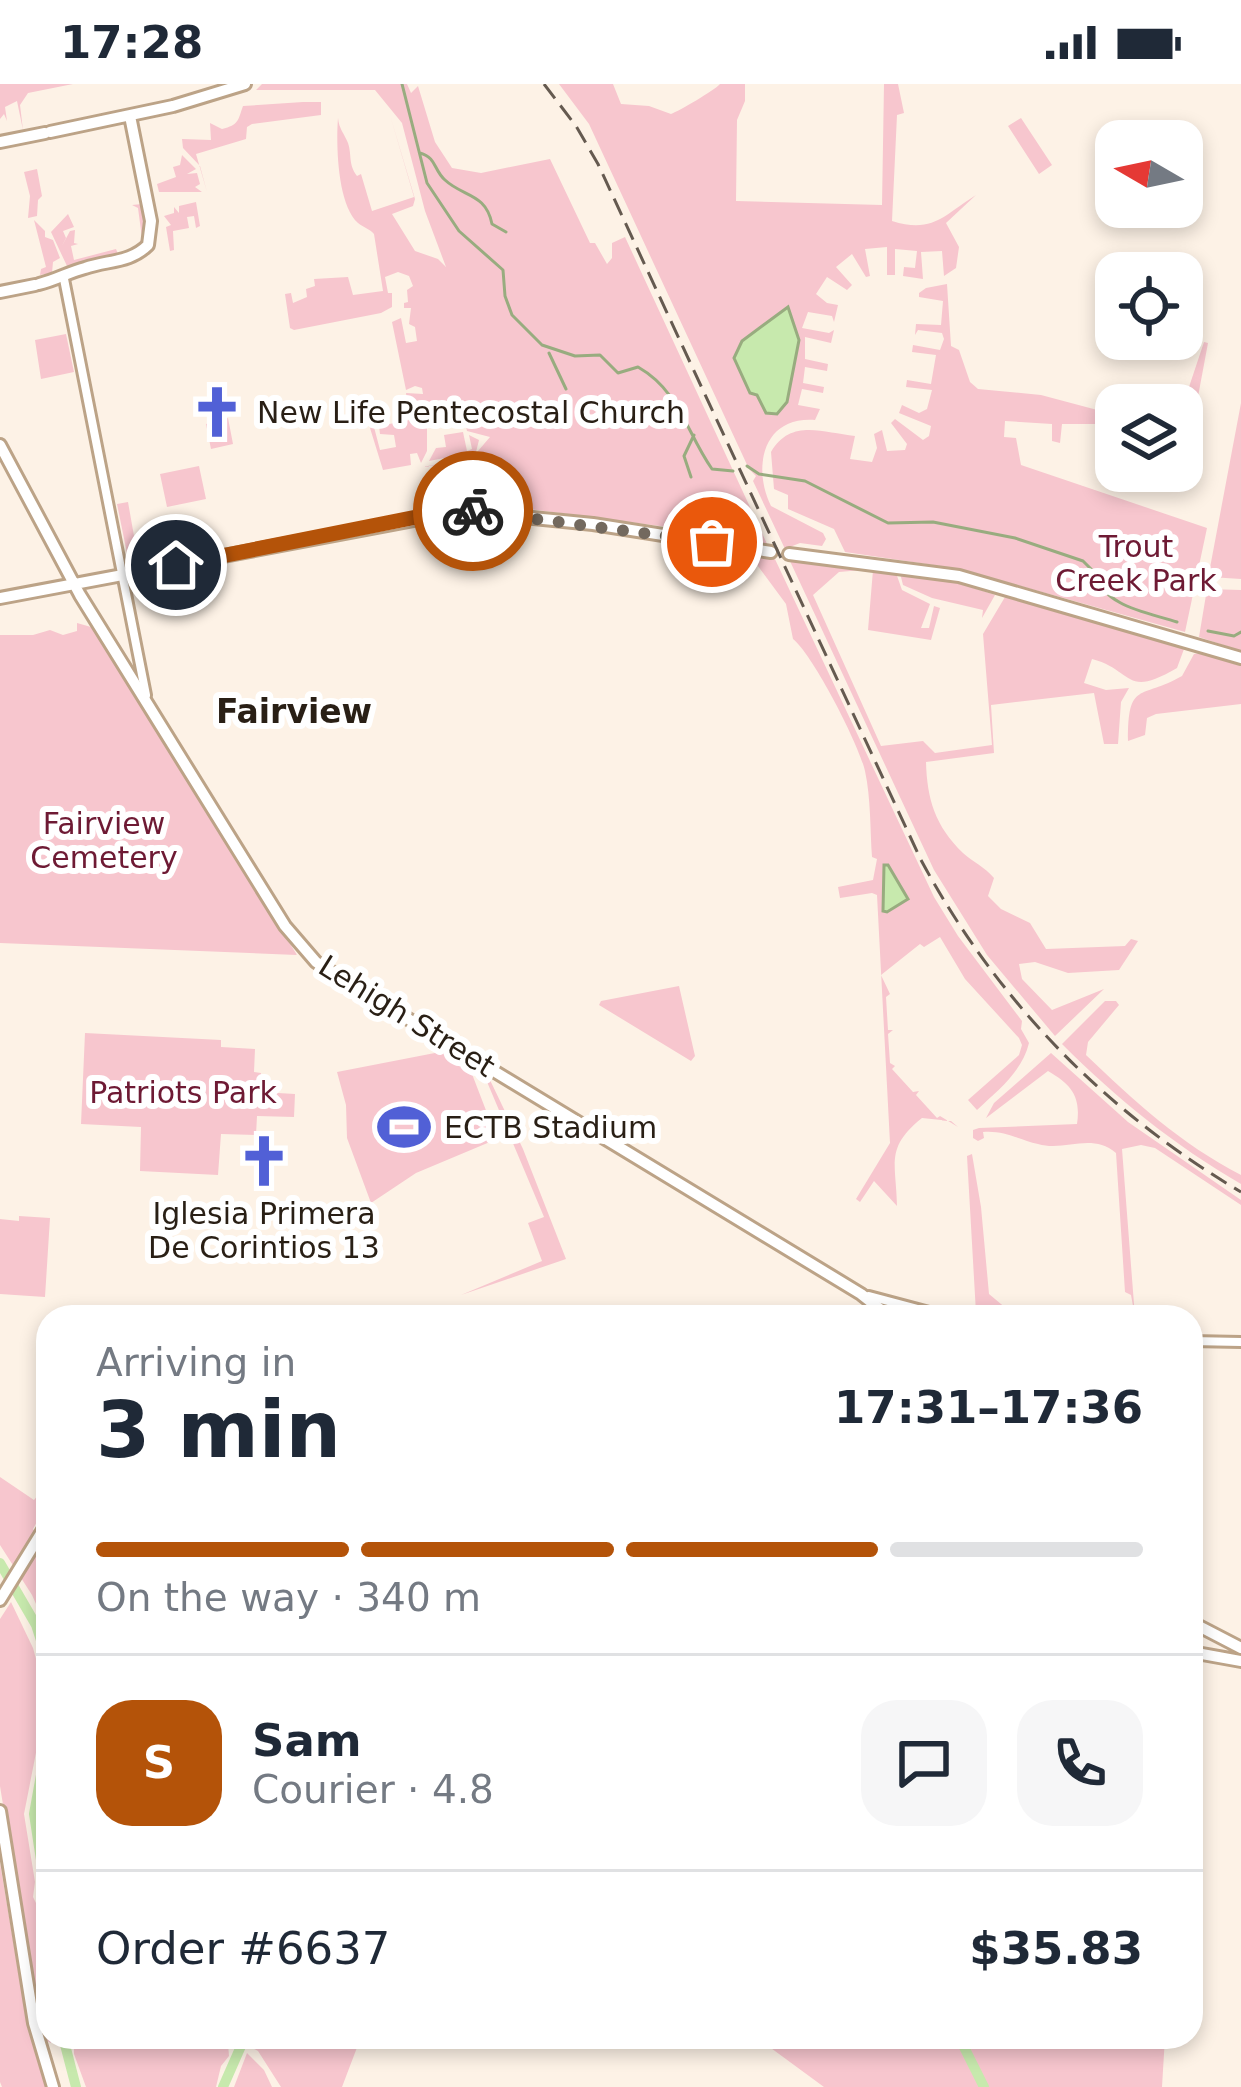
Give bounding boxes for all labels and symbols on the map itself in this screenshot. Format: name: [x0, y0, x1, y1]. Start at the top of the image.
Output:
north arrow: [1095, 120, 1203, 228]
church icon: New Life Pentecostal Church: [188, 383, 246, 441]
place label: New Life Pentecostal Church: [257, 395, 685, 430]
courier: [413, 451, 533, 571]
pin: [661, 491, 763, 593]
pin: [125, 514, 227, 616]
park label: Trout Creek Park: [1055, 529, 1217, 598]
district label: Fairview: [216, 692, 372, 731]
park label: Fairview Cemetery: [30, 806, 178, 875]
street label: Lehigh Street: [313, 948, 502, 1084]
park label: Patriots Park: [89, 1075, 277, 1110]
sports icon: ECTB Stadium: [375, 1098, 433, 1156]
place label: ECTB Stadium: [444, 1110, 657, 1145]
church icon: Iglesia Primera De Corintios 13: [235, 1132, 293, 1190]
place label: Iglesia Primera De Corintios 13: [148, 1196, 380, 1265]

